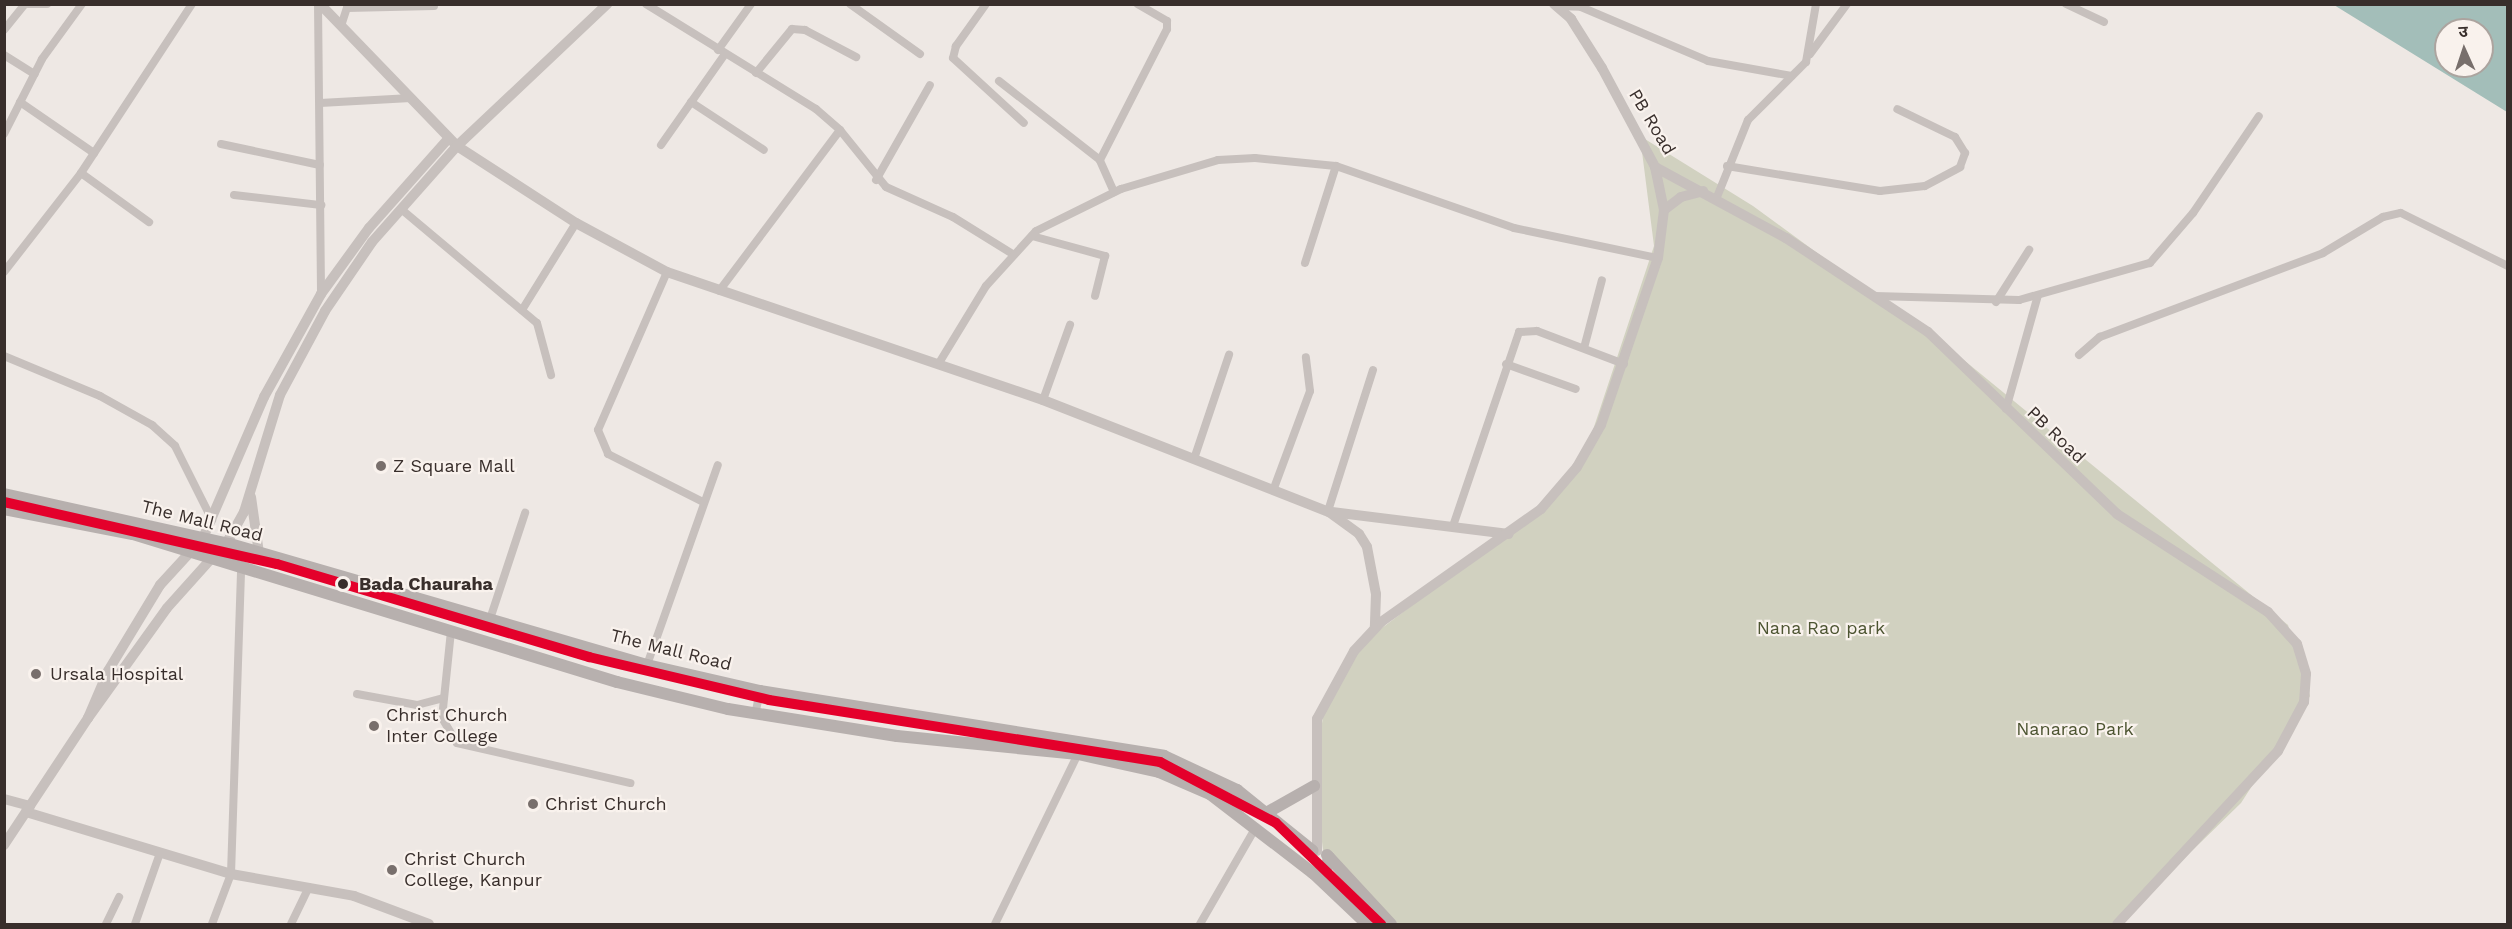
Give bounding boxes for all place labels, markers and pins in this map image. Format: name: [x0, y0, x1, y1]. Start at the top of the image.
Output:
place label: Z Square Mall: [393, 455, 515, 477]
marker: Z Square Mall: [374, 459, 388, 473]
marker: Bada Chauraha: [332, 573, 354, 595]
place label: Bada Chauraha: [359, 573, 493, 595]
place label: Ursala Hospital: [50, 663, 184, 685]
marker: Ursala Hospital: [27, 665, 45, 683]
place label: Christ Church Inter College: [386, 705, 508, 748]
marker: Christ Church Inter College: [367, 719, 381, 733]
place label: Christ Church: [545, 793, 667, 815]
marker: Christ Church: [526, 797, 540, 811]
place label: Christ Church College, Kanpur: [404, 849, 542, 892]
marker: Christ Church College, Kanpur: [385, 863, 399, 877]

